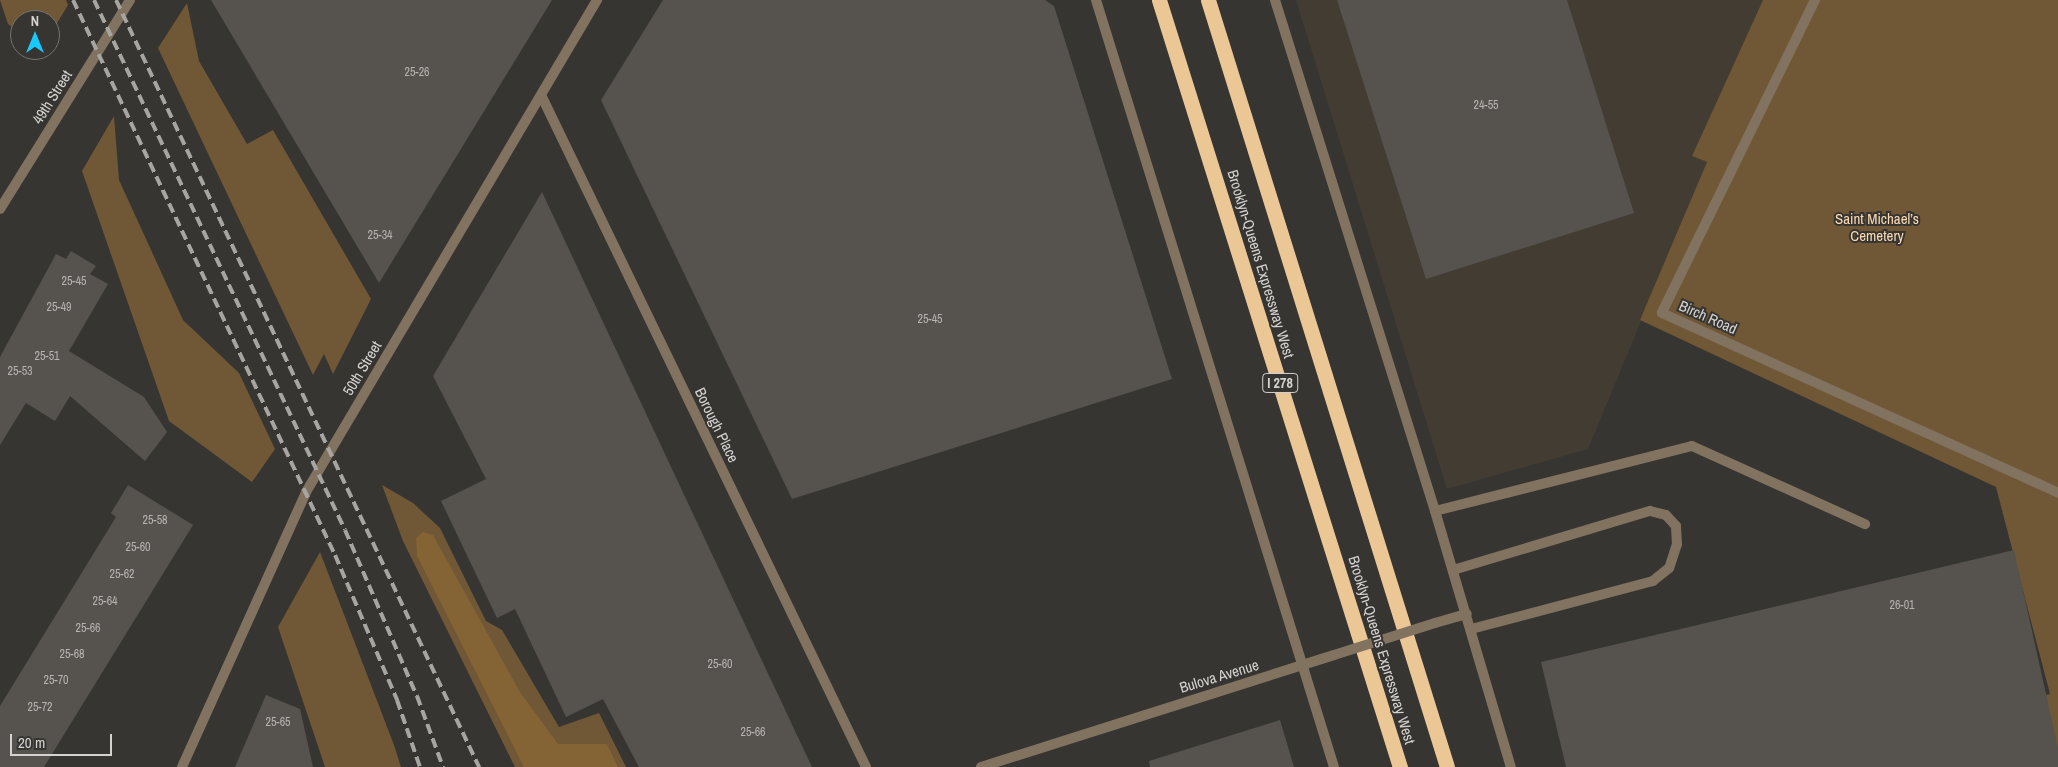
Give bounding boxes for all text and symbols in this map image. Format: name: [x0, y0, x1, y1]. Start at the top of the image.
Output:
north arrow: [10, 10, 60, 60]
text: N: [31, 12, 39, 30]
house number: 25-26: [404, 66, 430, 80]
street label: 49th Street: [28, 67, 76, 127]
house number: 24-55: [1473, 99, 1499, 113]
street label: Brooklyn-Queens Expressway West: [1224, 168, 1298, 360]
park label: Saint Michael’s Cemetery: [1835, 209, 1919, 244]
house number: 25-34: [367, 229, 393, 243]
house number: 25-45: [61, 275, 87, 289]
street label: Birch Road: [1676, 296, 1740, 338]
house number: 25-49: [46, 301, 72, 315]
house number: 25-45: [917, 313, 943, 327]
street label: 50th Street: [339, 338, 385, 398]
house number: 25-51: [34, 350, 60, 364]
house number: 25-53: [7, 365, 33, 379]
road number: I 278: [1261, 372, 1299, 394]
street label: Borough Place: [691, 385, 743, 465]
house number: 25-58: [142, 514, 168, 528]
house number: 25-60: [125, 541, 151, 555]
street label: Brooklyn-Queens Expressway West: [1345, 554, 1419, 746]
house number: 25-62: [109, 568, 135, 582]
house number: 25-64: [92, 595, 118, 609]
house number: 26-01: [1889, 599, 1915, 613]
house number: 25-66: [75, 622, 101, 636]
house number: 25-68: [59, 648, 85, 662]
street label: Bulova Avenue: [1177, 655, 1261, 697]
house number: 25-60: [707, 658, 733, 672]
house number: 25-70: [43, 674, 69, 688]
house number: 25-72: [27, 701, 53, 715]
house number: 25-65: [265, 716, 291, 730]
scale bar: [12, 724, 115, 756]
house number: 25-66: [740, 726, 766, 740]
text: 20 m: [18, 732, 45, 753]

